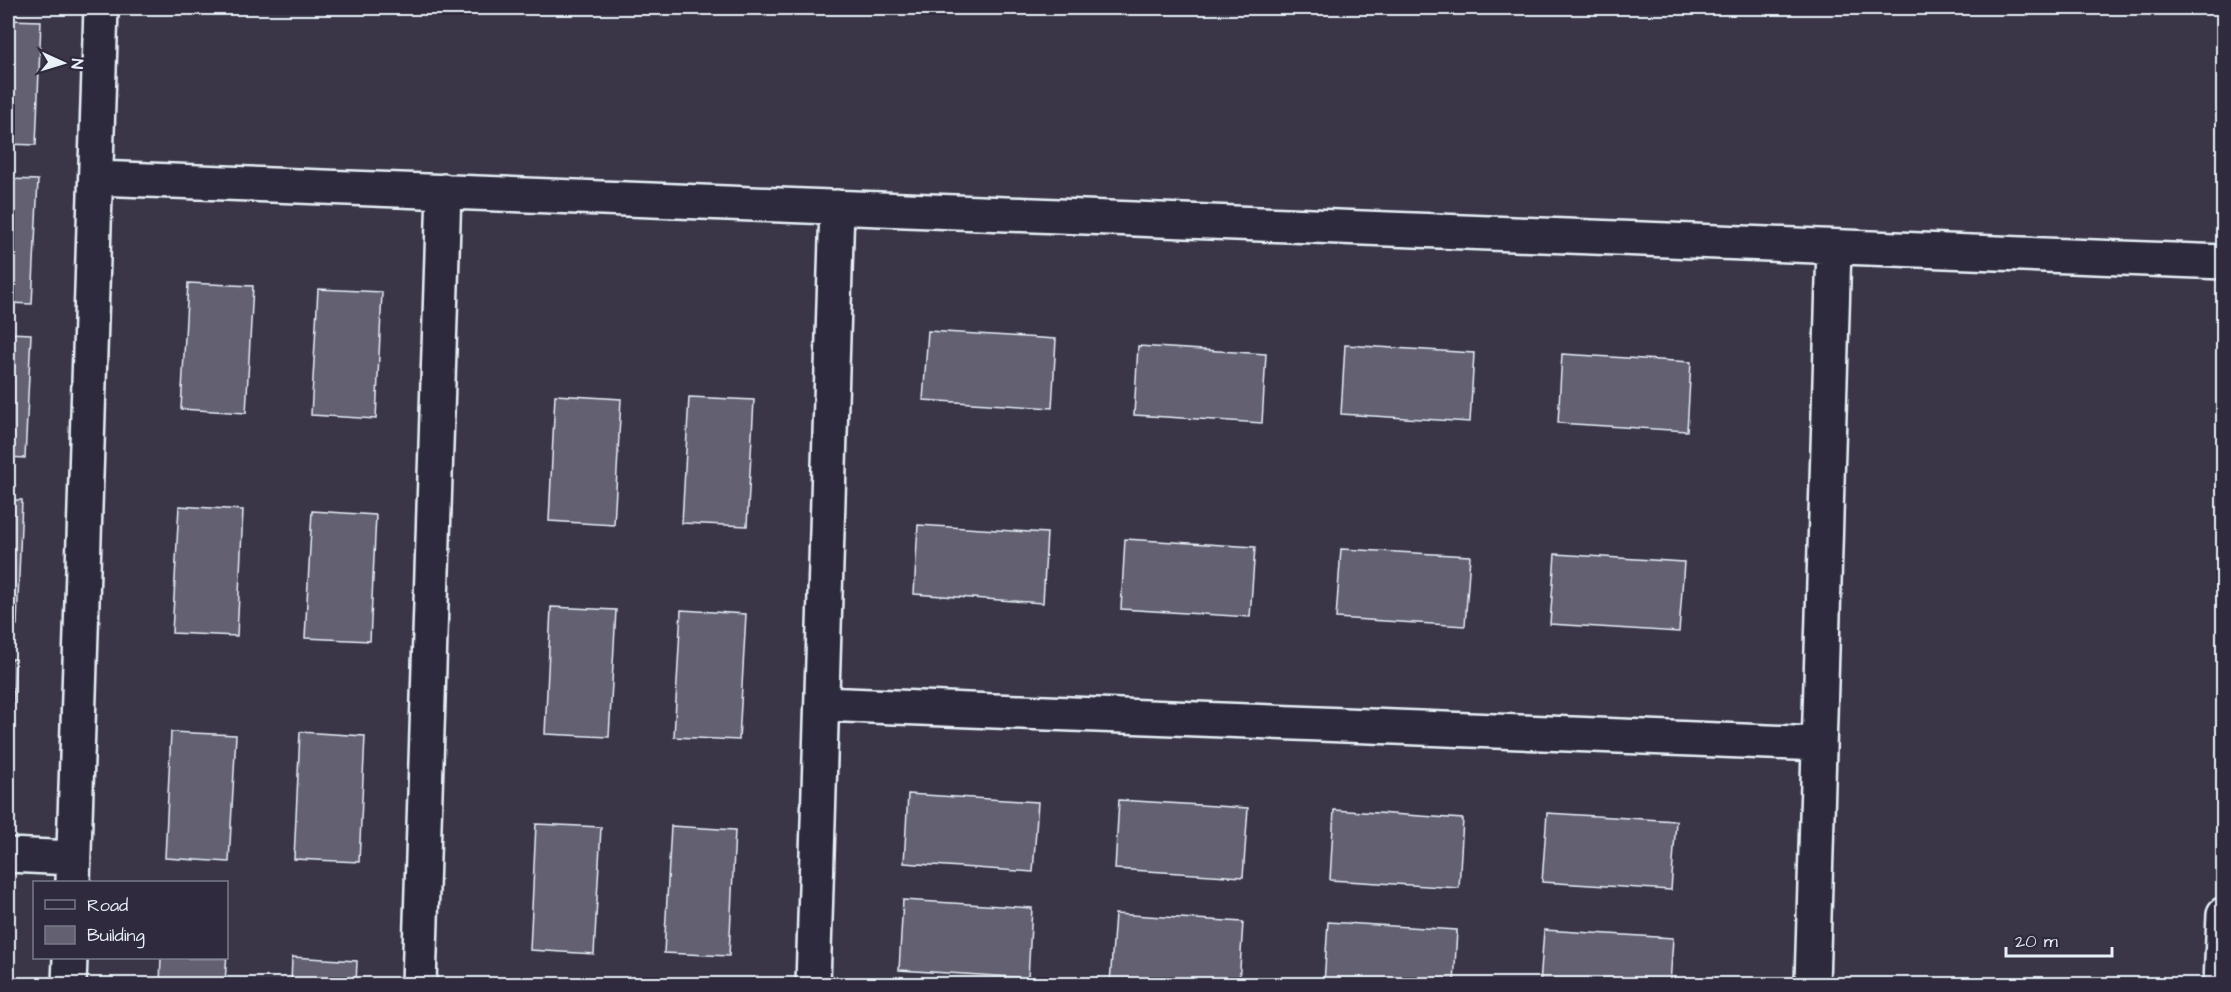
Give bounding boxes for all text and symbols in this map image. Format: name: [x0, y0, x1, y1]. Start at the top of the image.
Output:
north arrow: [33, 33, 93, 93]
text: N: [66, 58, 88, 70]
legend: [33, 881, 228, 959]
text: Road: [87, 893, 128, 918]
scale bar: [2006, 920, 2112, 958]
text: Building: [87, 923, 145, 949]
text: 20 m: [2015, 929, 2058, 954]

